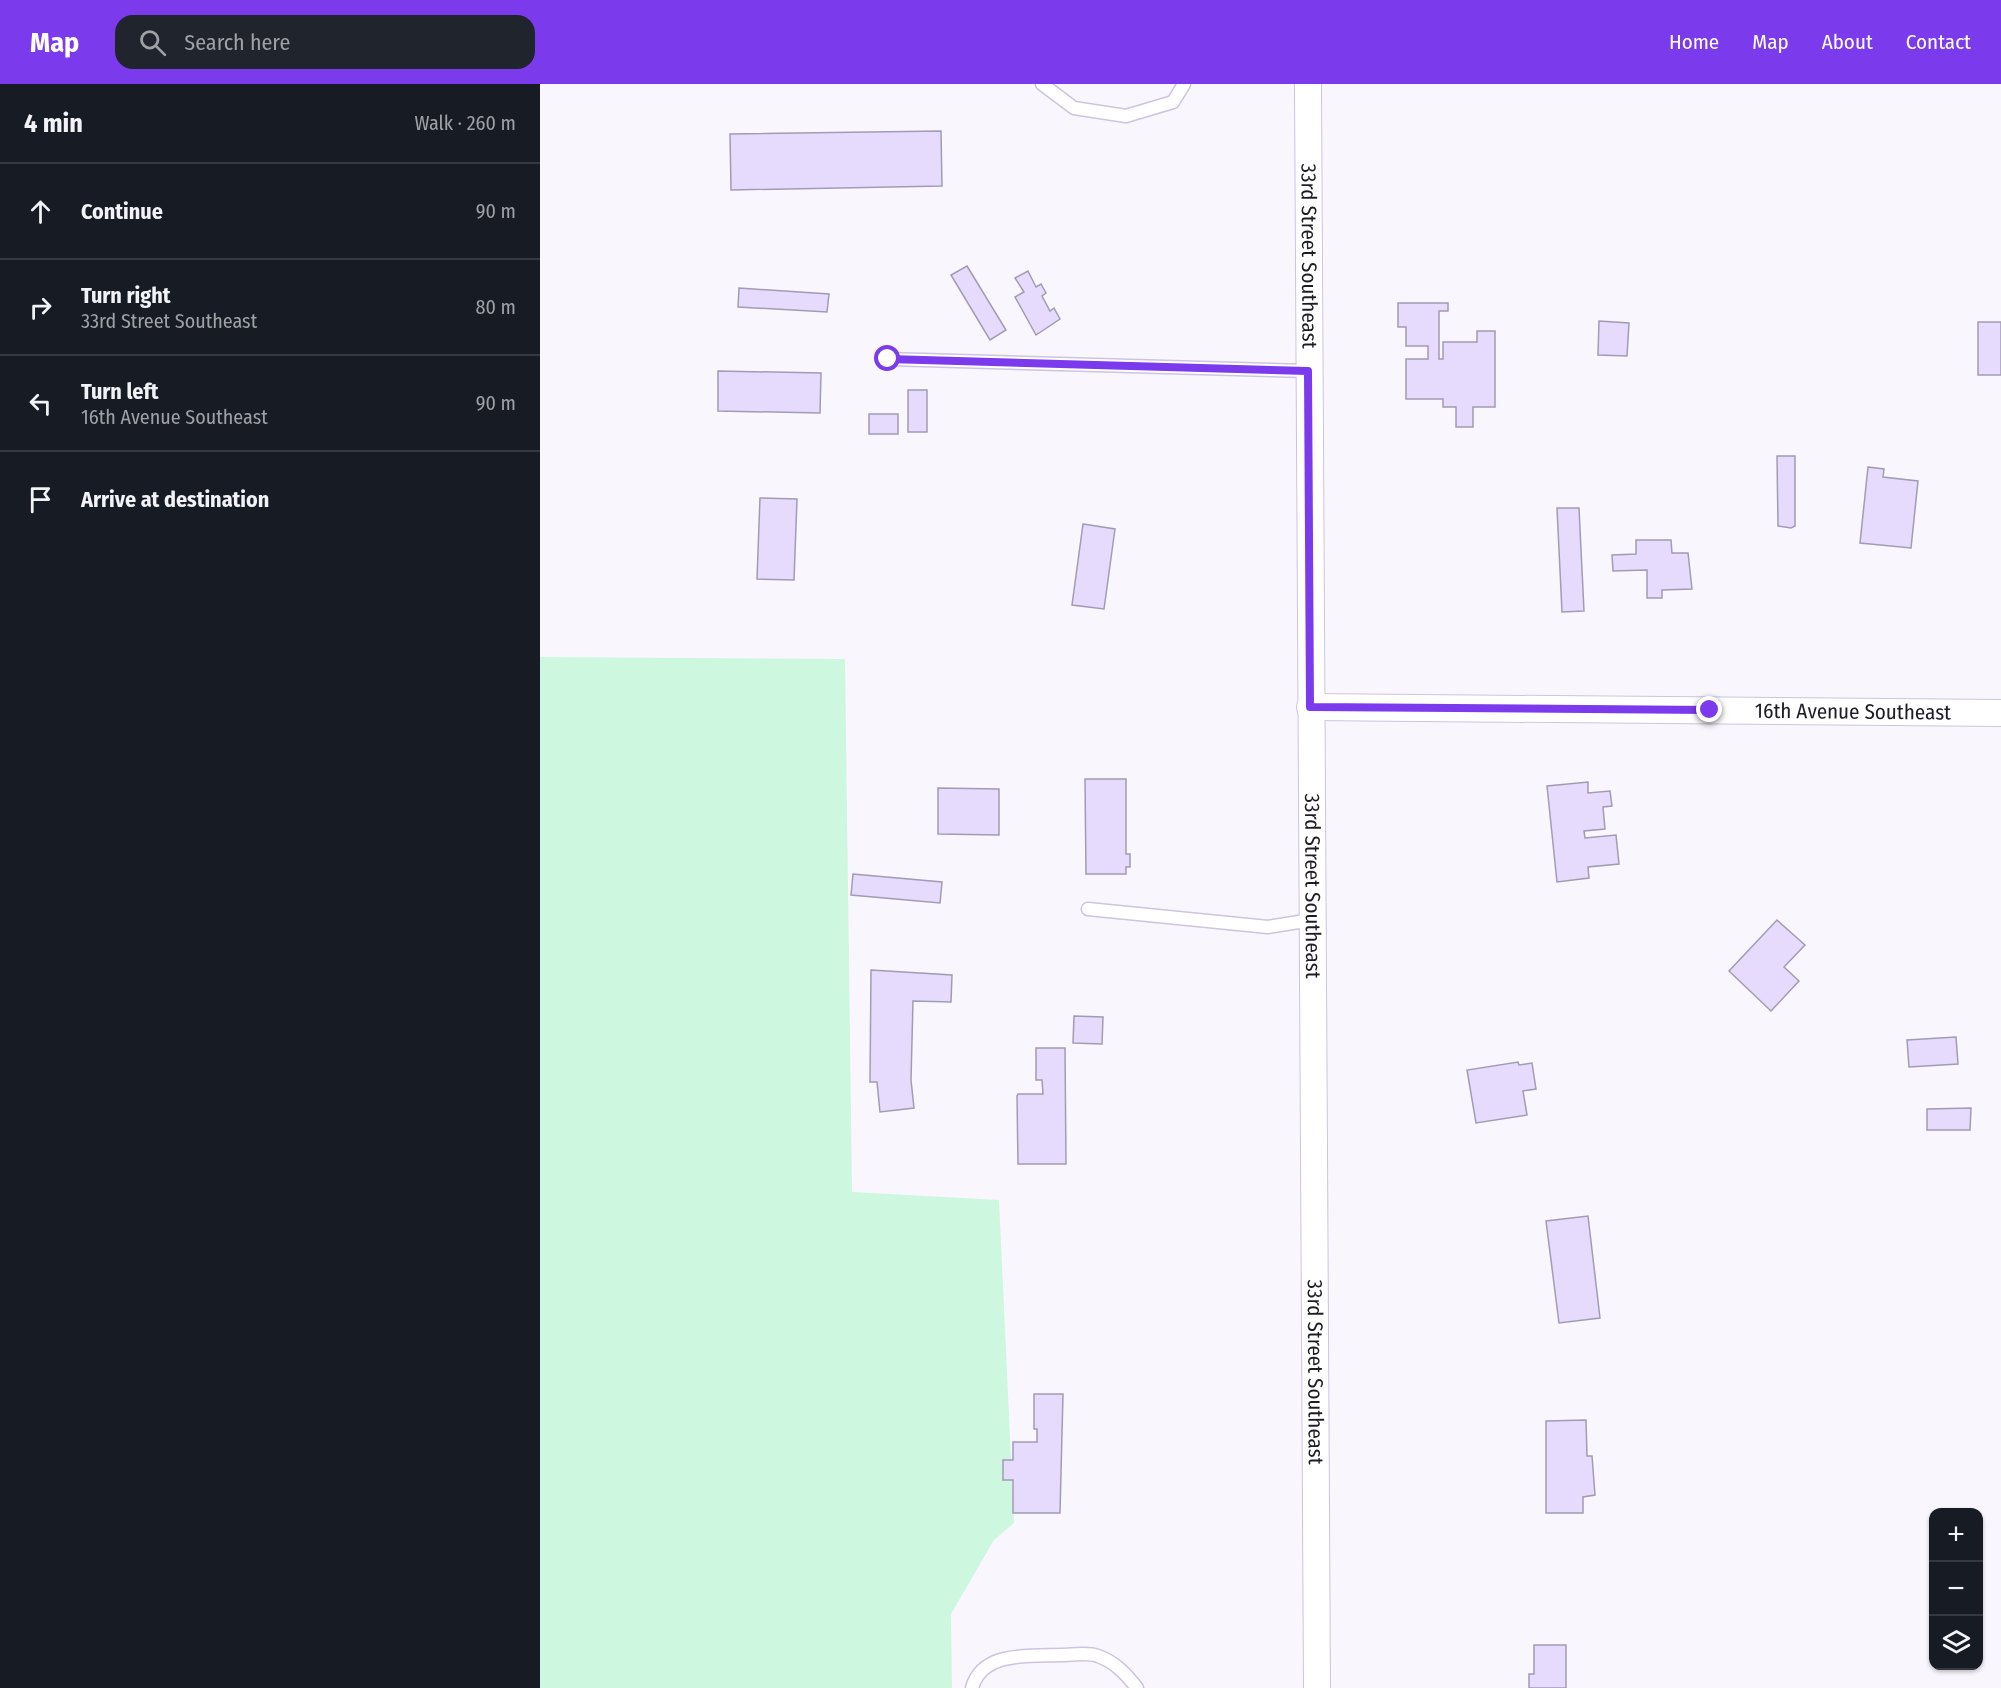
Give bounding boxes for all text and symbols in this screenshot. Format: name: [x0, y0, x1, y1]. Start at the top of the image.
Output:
search box: [115, 15, 535, 69]
text: Map: [30, 26, 79, 59]
icon: search: [136, 26, 169, 59]
text: Search here: [184, 29, 290, 56]
text: Home: [1669, 29, 1719, 55]
text: Map: [1752, 29, 1789, 55]
text: About: [1822, 29, 1873, 55]
text: Contact: [1906, 29, 1971, 55]
text: 4 min: [24, 108, 83, 139]
text: Walk · 260 m: [415, 111, 516, 135]
street label: 33rd Street Southeast: [1295, 163, 1322, 349]
icon: ahead: [24, 195, 57, 228]
text: Continue: [81, 198, 163, 225]
text: 90 m: [476, 199, 516, 223]
text: Turn right: [81, 282, 170, 309]
icon: right: [24, 291, 57, 324]
text: 80 m: [476, 295, 516, 319]
text: 33rd Street Southeast: [81, 309, 257, 333]
route start: [874, 345, 900, 371]
text: Turn left: [81, 378, 159, 405]
icon: left: [24, 387, 57, 420]
text: 90 m: [476, 391, 516, 415]
text: 16th Avenue Southeast: [81, 405, 268, 429]
icon: arrive: [24, 483, 57, 516]
text: Arrive at destination: [81, 486, 269, 513]
route end: [1696, 696, 1722, 722]
street label: 16th Avenue Southeast: [1755, 698, 1951, 726]
street label: 33rd Street Southeast: [1299, 793, 1326, 979]
street label: 33rd Street Southeast: [1302, 1279, 1329, 1465]
map controls: [1929, 1508, 1983, 1670]
button: +: [1929, 1508, 1983, 1562]
button: −: [1929, 1562, 1983, 1616]
button: layers: [1929, 1616, 1983, 1670]

